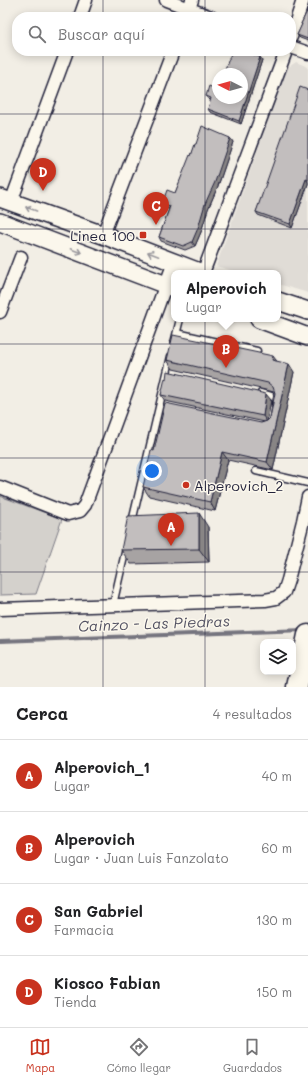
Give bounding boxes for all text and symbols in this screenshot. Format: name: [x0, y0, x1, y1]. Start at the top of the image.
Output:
search box: [12, 12, 296, 56]
icon: search: [26, 23, 48, 45]
text: Buscar aquí: [58, 24, 145, 44]
north arrow: [212, 68, 248, 104]
pin: D: [30, 158, 56, 191]
pin: C: [143, 192, 169, 225]
one-way arrow: [24, 205, 37, 212]
place label: Linea 100: [70, 226, 135, 245]
marker: Linea 100: [138, 230, 148, 240]
one-way arrow: [69, 247, 81, 255]
one-way arrow: [147, 250, 159, 258]
popup: [171, 270, 281, 322]
text: Alperovich: [186, 278, 266, 298]
text: Lugar: [186, 298, 222, 315]
pin: B: [213, 335, 239, 368]
your location: [142, 461, 162, 481]
place label: Alperovich_2: [194, 476, 283, 495]
marker: Alperovich_2: [181, 480, 191, 490]
pin: A: [158, 513, 184, 546]
water label: Cainzo - Las Piedras: [78, 610, 230, 636]
map controls: [260, 639, 296, 675]
button: layers: [260, 639, 296, 675]
text: Cerca: [16, 702, 68, 724]
text: 4 resultados: [213, 705, 292, 722]
text: Alperovich_1: [54, 757, 150, 777]
text: A: [24, 767, 34, 784]
text: 40 m: [262, 767, 292, 784]
text: Lugar: [54, 777, 90, 794]
text: Alperovich: [54, 829, 135, 849]
text: B: [25, 839, 33, 856]
text: 60 m: [262, 839, 292, 856]
text: Lugar · Juan Luis Fanzolato: [54, 849, 229, 866]
text: San Gabriel: [54, 901, 143, 921]
text: C: [24, 911, 34, 928]
text: 130 m: [256, 911, 292, 928]
text: Farmacia: [54, 921, 114, 938]
text: Kiosco Fabian: [54, 973, 160, 993]
text: D: [24, 983, 34, 1000]
text: 150 m: [256, 983, 292, 1000]
text: Tienda: [54, 993, 97, 1010]
tab: Mapa: [26, 1036, 55, 1075]
tab: Cómo llegar: [107, 1036, 171, 1075]
tab: Guardados: [223, 1036, 282, 1075]

